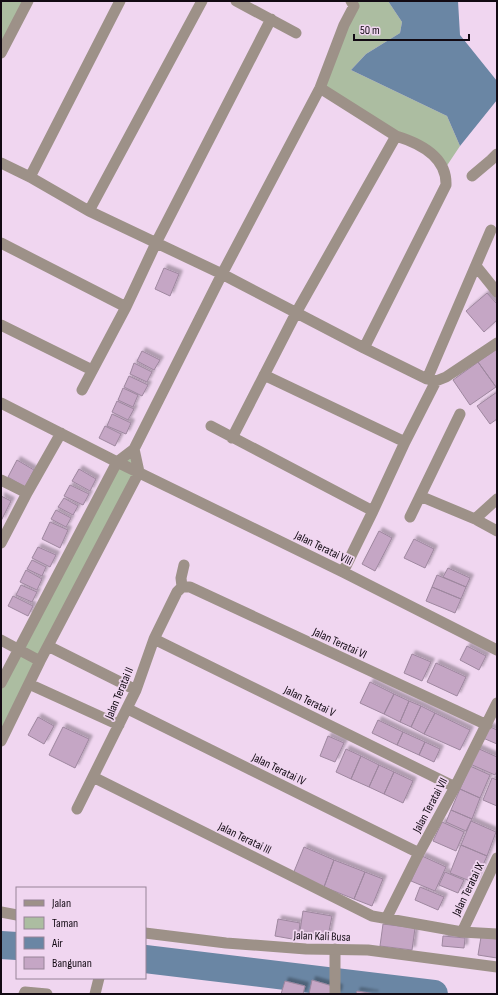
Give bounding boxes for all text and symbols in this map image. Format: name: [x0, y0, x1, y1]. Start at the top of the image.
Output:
scale bar: [354, 16, 469, 42]
text: 50 m: [360, 23, 380, 38]
street label: Jalan Teratai VIII: [291, 528, 355, 569]
street label: Jalan Teratai VI: [309, 624, 369, 662]
street label: Jalan Teratai II: [101, 665, 137, 722]
street label: Jalan Teratai V: [281, 682, 339, 721]
street label: Jalan Teratai IV: [249, 750, 309, 789]
street label: Jalan Teratai VII: [409, 775, 451, 836]
street label: Jalan Teratai III: [215, 819, 274, 858]
street label: Jalan Teratai IX: [449, 859, 488, 919]
legend: [16, 887, 146, 979]
text: Jalan: [51, 896, 71, 911]
text: Taman: [52, 916, 78, 931]
street label: Jalan Kali Busa: [292, 928, 351, 945]
text: Air: [51, 936, 63, 951]
text: Bangunan: [52, 956, 92, 971]

